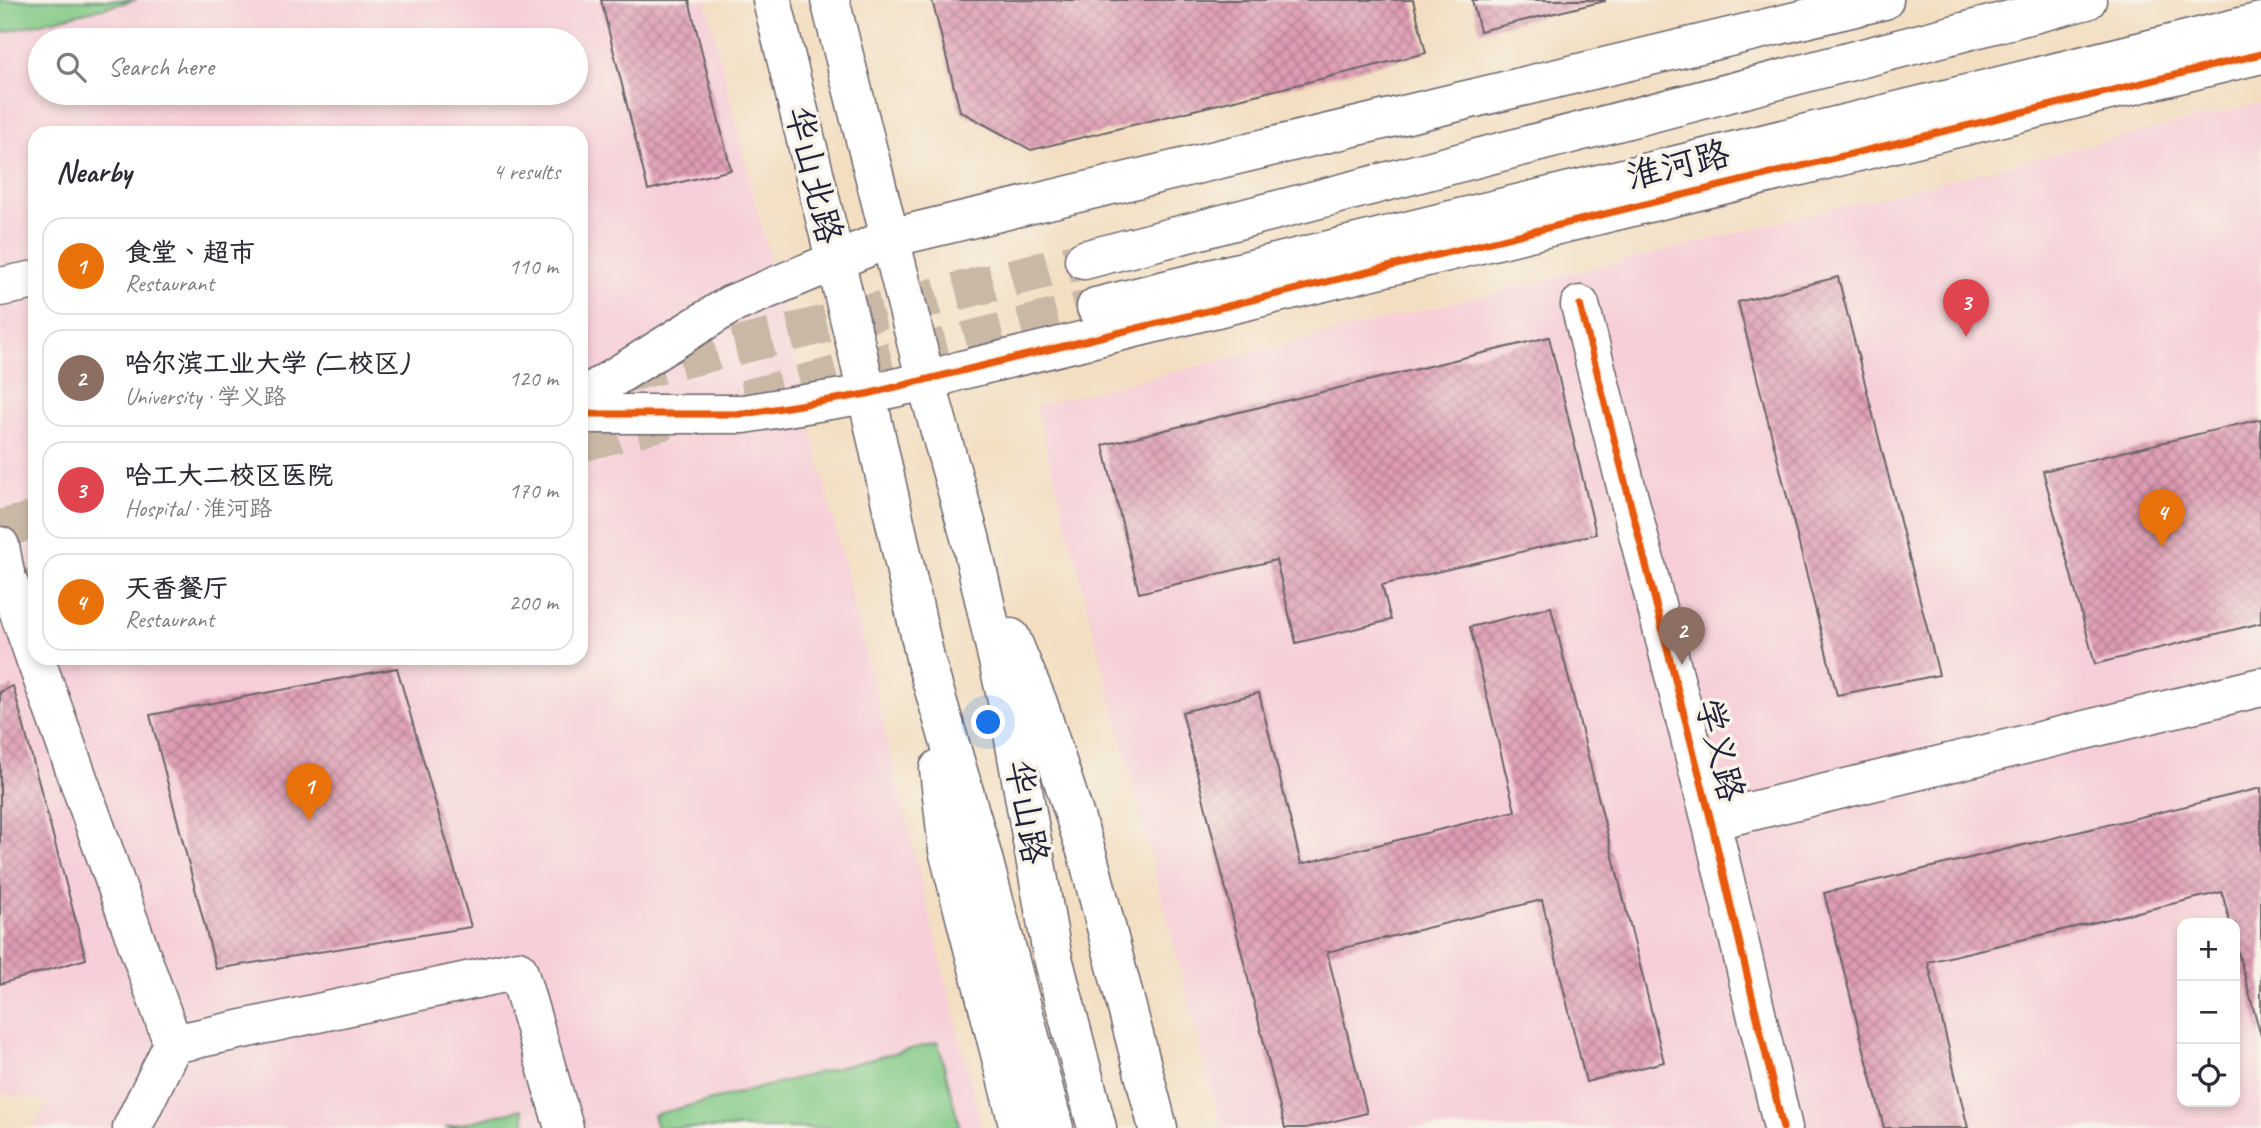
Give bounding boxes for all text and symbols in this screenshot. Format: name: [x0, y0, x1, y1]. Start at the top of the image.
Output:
search box: [28, 28, 588, 105]
icon: search: [52, 48, 90, 86]
text: Search here: [108, 50, 214, 83]
street label: 华山北路: [775, 102, 853, 248]
street label: 淮河路: [1622, 130, 1734, 200]
text: Nearby: [56, 153, 132, 191]
text: 4 results: [493, 157, 560, 186]
text: 食堂、超市: [125, 236, 255, 269]
text: 1: [76, 252, 86, 281]
text: 110 m: [509, 252, 558, 281]
text: Restaurant: [125, 269, 214, 298]
pin: 3: [1943, 279, 1989, 337]
text: 哈尔滨工业大学 (二校区): [125, 347, 408, 380]
text: 2: [76, 364, 86, 393]
text: 120 m: [509, 364, 558, 393]
text: University · 学义路: [125, 382, 286, 411]
text: 哈工大二校区医院: [125, 459, 333, 492]
text: 3: [76, 476, 86, 505]
text: 170 m: [509, 476, 558, 505]
pin: 4: [2139, 489, 2185, 547]
text: Hospital · 淮河路: [125, 494, 272, 523]
text: 天香餐厅: [125, 572, 229, 605]
text: 4: [76, 588, 86, 617]
text: 200 m: [509, 588, 558, 617]
text: Restaurant: [125, 605, 214, 634]
pin: 2: [1659, 607, 1705, 665]
street label: 学义路: [1685, 694, 1755, 806]
your location: [971, 705, 1005, 739]
street label: 华山路: [996, 756, 1058, 868]
pin: 1: [286, 763, 332, 821]
map controls: [2177, 918, 2240, 1107]
button: +: [2177, 918, 2240, 981]
button: −: [2177, 981, 2240, 1044]
button: locate: [2177, 1044, 2240, 1107]

